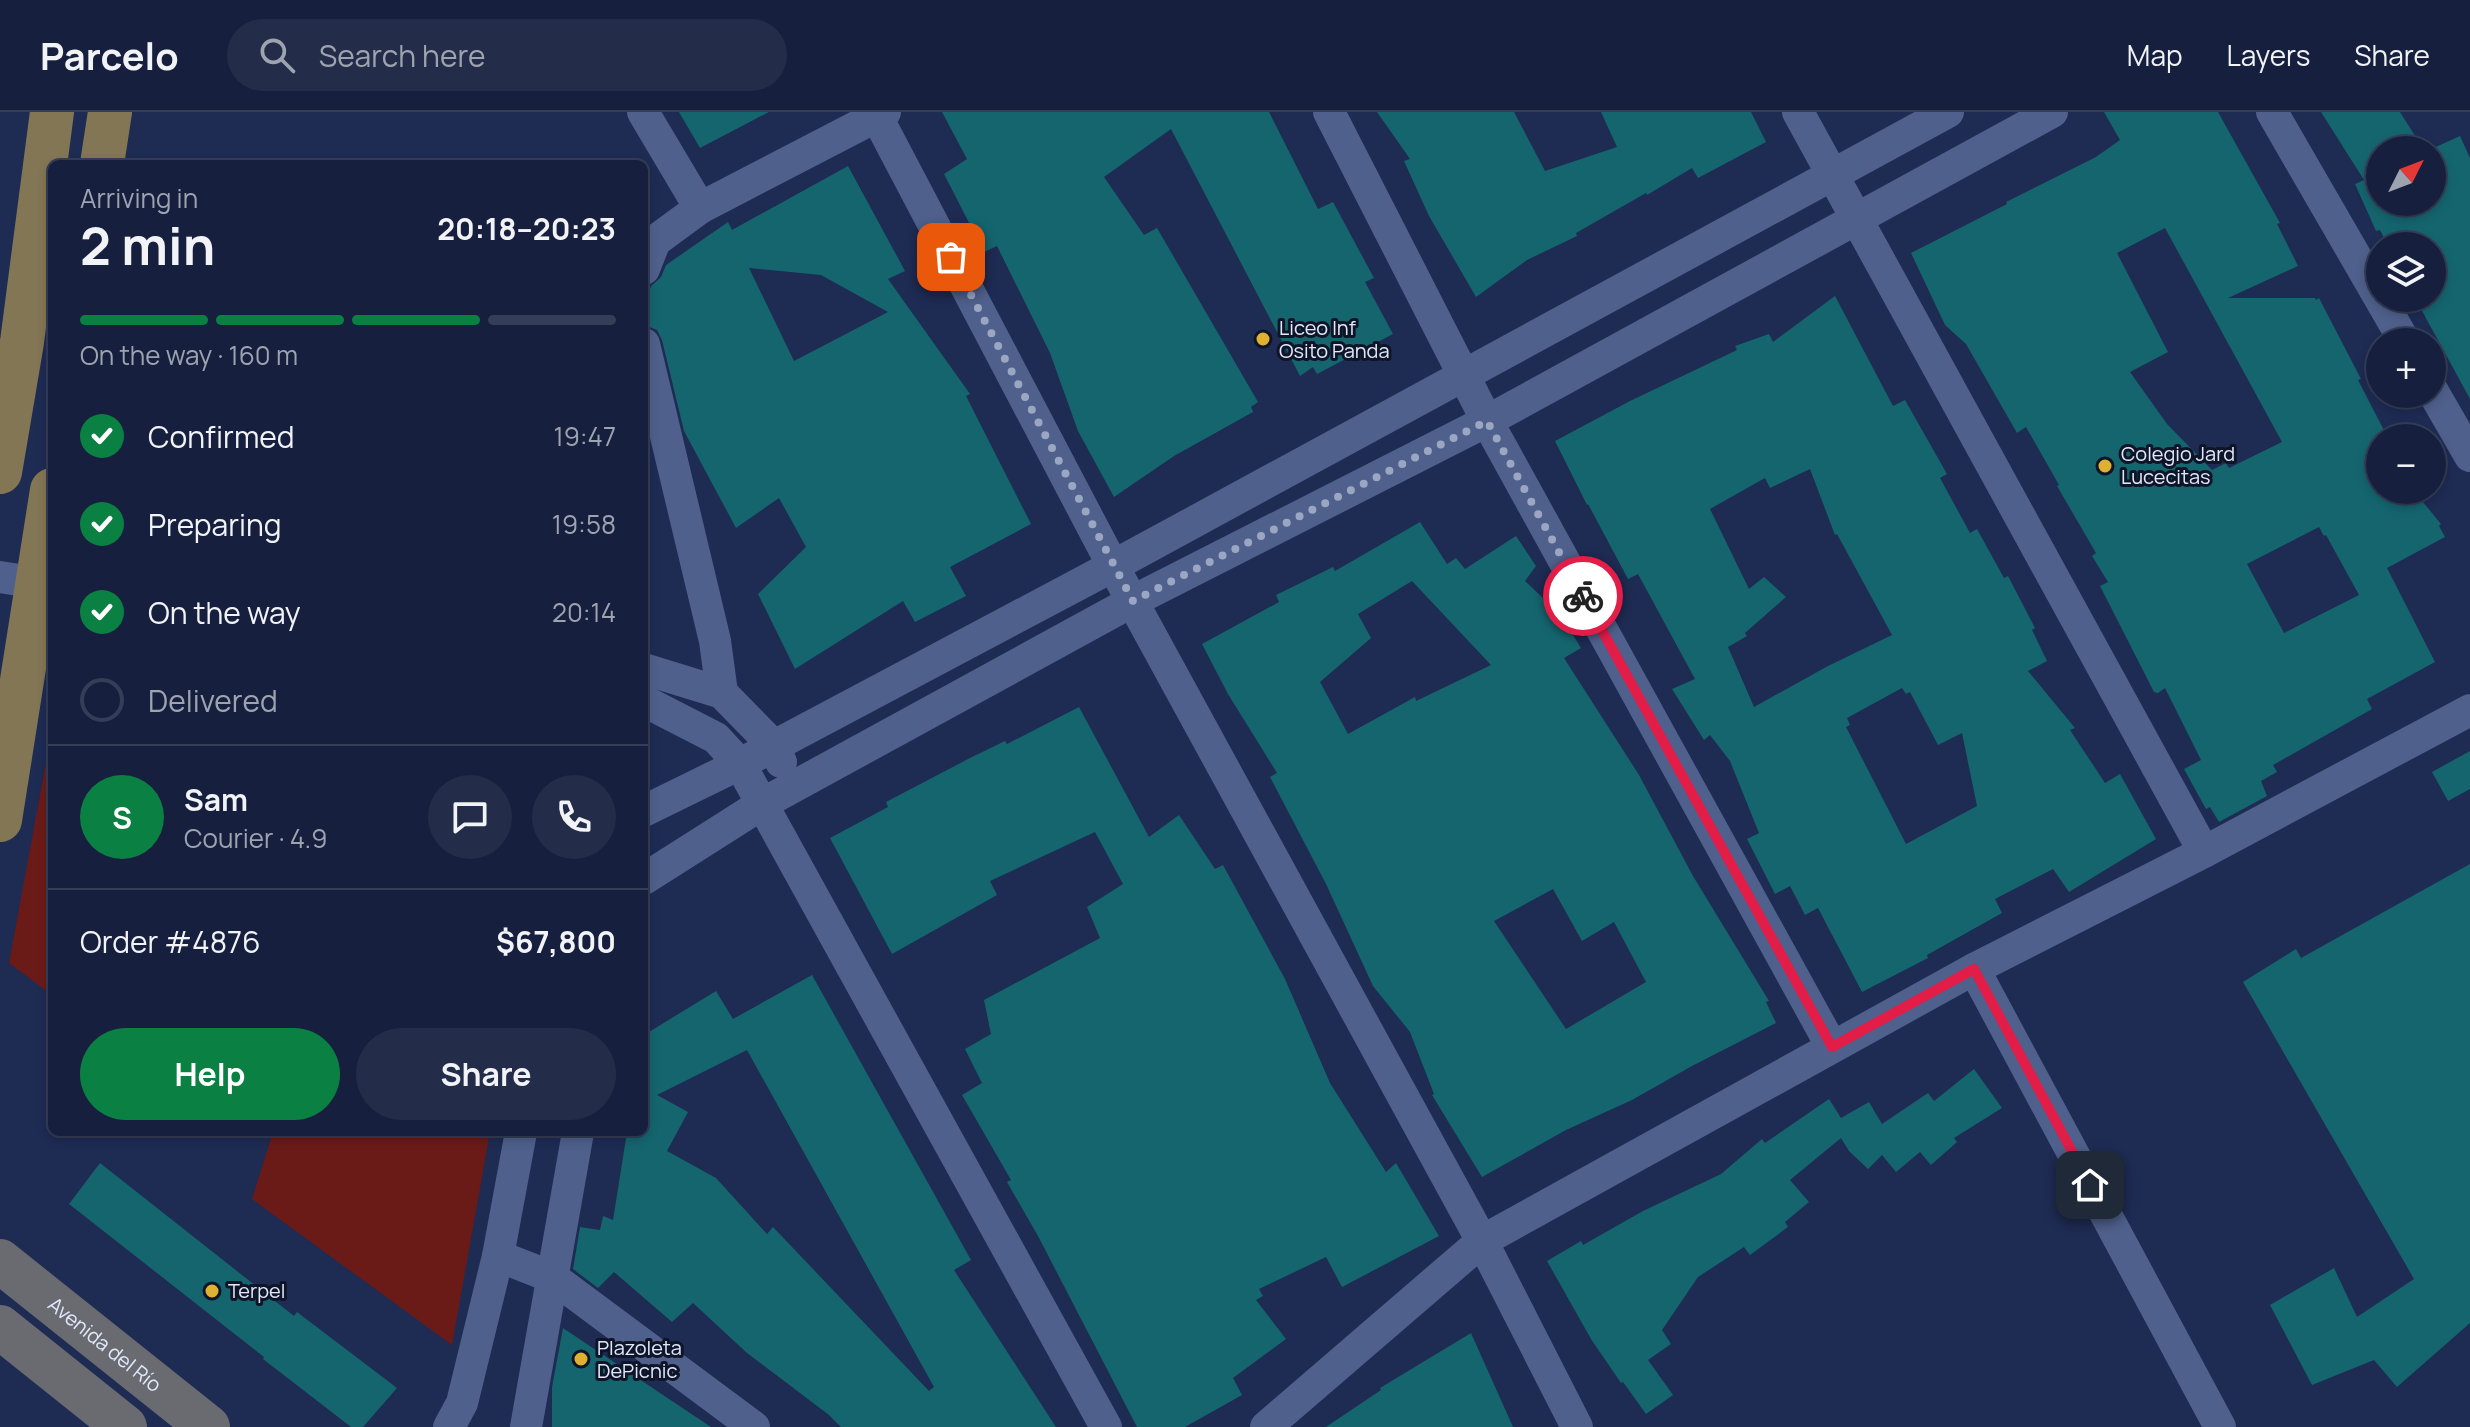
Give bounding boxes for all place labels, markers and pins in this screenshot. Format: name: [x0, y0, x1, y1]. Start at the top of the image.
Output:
pin: [917, 223, 985, 291]
place label: Liceo Inf Osito Panda: [1279, 314, 1390, 364]
marker: Liceo Inf Osito Panda: [1254, 330, 1272, 348]
place label: Colegio Jard Lucecitas: [2121, 440, 2235, 490]
marker: Colegio Jard Lucecitas: [2096, 457, 2114, 475]
pin: [2056, 1151, 2124, 1219]
place label: Terpel: [228, 1277, 285, 1304]
marker: Terpel: [203, 1282, 221, 1300]
place label: Plazoleta DePicnic: [597, 1334, 682, 1384]
marker: Plazoleta DePicnic: [572, 1350, 590, 1368]

